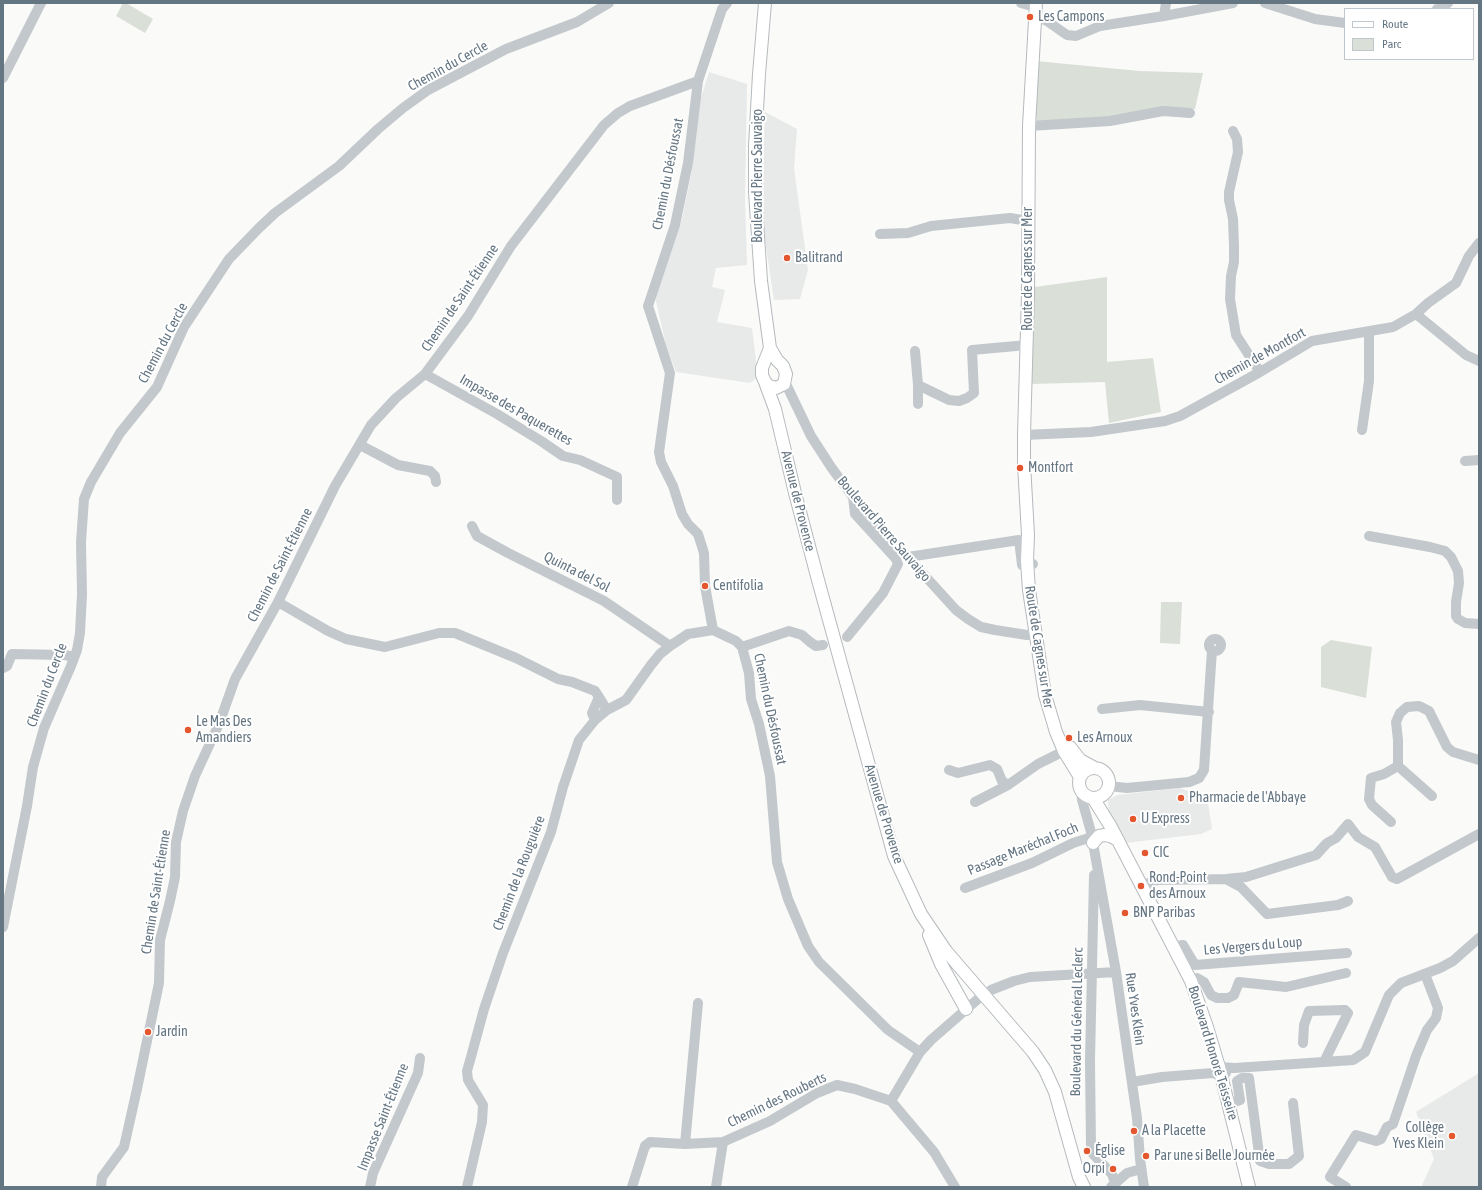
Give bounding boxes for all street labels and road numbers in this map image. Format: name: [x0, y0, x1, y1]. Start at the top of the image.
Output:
street label: Chemin du Cercle: [405, 37, 491, 95]
street label: Boulevard Pierre Sauvaigo: [750, 109, 766, 243]
street label: Chemin du Désfoussat: [649, 117, 687, 231]
street label: Route de Cagnes sur Mer: [1020, 207, 1036, 331]
street label: Chemin de Saint-Étienne: [418, 241, 502, 355]
street label: Chemin du Cercle: [135, 300, 191, 386]
street label: Chemin de Montfort: [1211, 324, 1309, 388]
street label: Impasse des Paquerettes: [457, 371, 575, 449]
street label: Avenue de Provence: [777, 449, 819, 553]
street label: Boulevard Pierre Sauvaigo: [834, 473, 934, 585]
street label: Chemin de Saint-Étienne: [244, 505, 316, 625]
street label: Quinta del Sol: [541, 548, 613, 596]
street label: Route de Cagnes sur Mer: [1021, 585, 1057, 709]
street label: Chemin du Cercle: [23, 641, 71, 729]
street label: Chemin du Désfoussat: [750, 652, 790, 766]
street label: Avenue de Provence: [861, 762, 907, 866]
street label: Chemin de la Rouguière: [489, 813, 549, 933]
street label: Passage Maréchal Foch: [965, 819, 1081, 879]
street label: Chemin de Saint-Étienne: [138, 829, 174, 955]
street label: Les Vergers du Loup: [1203, 933, 1303, 959]
street label: Boulevard du Général Leclerc: [1067, 947, 1087, 1097]
street label: Rue Yves Klein: [1122, 971, 1148, 1047]
street label: Boulevard Honoré Teisseire: [1185, 984, 1241, 1122]
street label: Impasse Saint-Étienne: [354, 1061, 412, 1173]
street label: Chemin des Rouberts: [725, 1069, 829, 1131]

